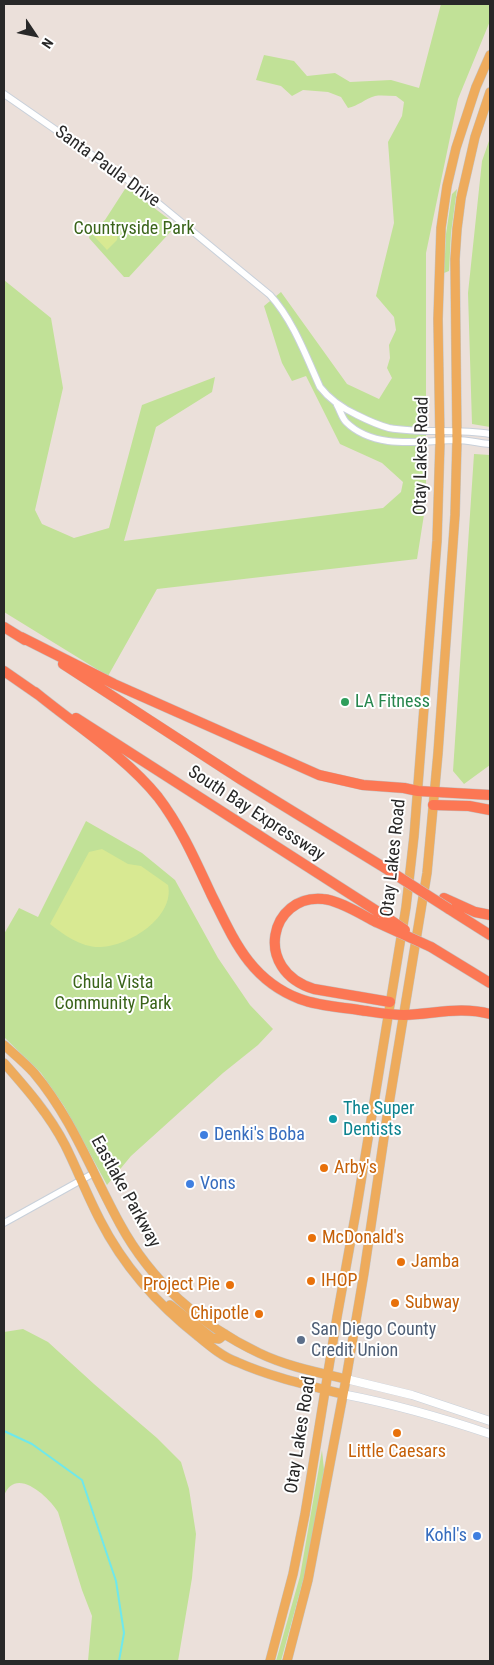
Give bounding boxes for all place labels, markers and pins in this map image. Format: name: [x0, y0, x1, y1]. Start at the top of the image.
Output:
place label: LA Fitness: [355, 691, 430, 713]
marker: LA Fitness: [339, 696, 351, 708]
place label: The Super Dentists: [343, 1098, 414, 1140]
marker: The Super Dentists: [327, 1113, 339, 1125]
place label: Denki's Boba: [214, 1124, 305, 1146]
marker: Denki's Boba: [198, 1129, 210, 1141]
place label: Arby's: [334, 1157, 377, 1179]
marker: Arby's: [318, 1162, 330, 1174]
place label: Vons: [200, 1173, 236, 1195]
marker: Vons: [184, 1178, 196, 1190]
place label: McDonald's: [322, 1227, 404, 1249]
marker: McDonald's: [306, 1232, 318, 1244]
place label: Jamba: [411, 1251, 459, 1273]
marker: Jamba: [395, 1256, 407, 1268]
place label: IHOP: [321, 1270, 357, 1292]
place label: Project Pie: [143, 1274, 220, 1296]
marker: IHOP: [305, 1275, 317, 1287]
marker: Project Pie: [224, 1279, 236, 1291]
place label: Subway: [405, 1292, 460, 1314]
marker: Subway: [389, 1297, 401, 1309]
place label: Chipotle: [190, 1303, 249, 1325]
marker: Chipotle: [253, 1308, 265, 1320]
place label: San Diego County Credit Union: [311, 1319, 436, 1362]
marker: San Diego County Credit Union: [295, 1334, 307, 1346]
marker: Little Caesars: [391, 1427, 403, 1439]
place label: Little Caesars: [348, 1441, 446, 1463]
place label: Kohl's: [425, 1525, 467, 1547]
marker: Kohl's: [471, 1530, 483, 1542]

